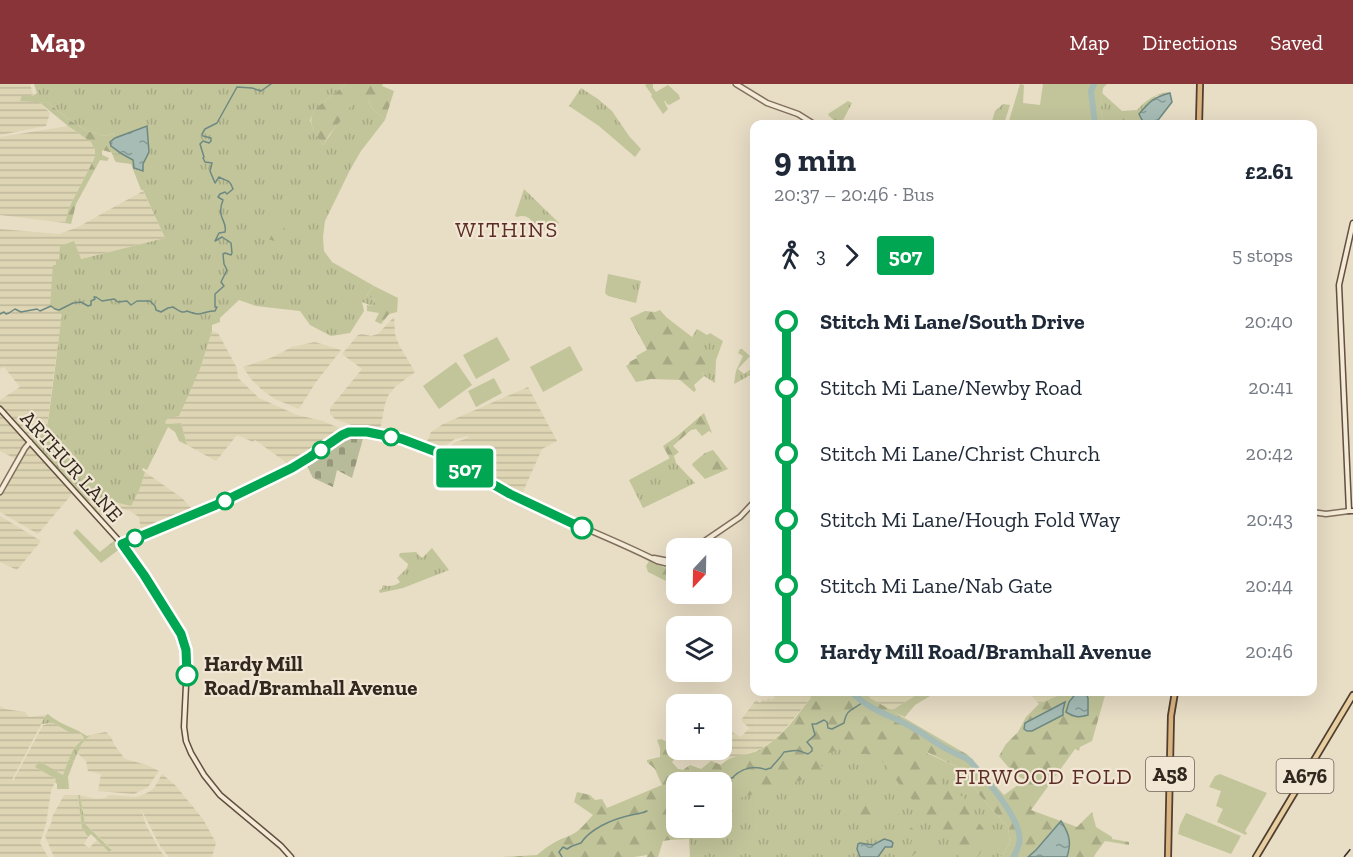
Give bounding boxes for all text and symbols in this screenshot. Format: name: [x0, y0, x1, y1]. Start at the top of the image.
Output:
text: Map: [30, 26, 85, 59]
text: Map: [1070, 30, 1110, 55]
text: Directions: [1143, 30, 1237, 55]
text: Saved: [1270, 30, 1323, 55]
text: 9 min: [774, 140, 856, 179]
text: £2.61: [1245, 158, 1293, 185]
text: 20:37 – 20:46 · Bus: [774, 182, 934, 206]
district label: WITHINS: [455, 216, 559, 243]
icon: walk: [774, 239, 807, 272]
icon: forward: [835, 239, 868, 272]
text: 3: [816, 243, 826, 267]
text: 507: [889, 243, 922, 268]
text: 5 stops: [1232, 243, 1293, 267]
text: Stitch Mi Lane/South Drive: [820, 308, 1085, 335]
text: 20:40: [1244, 309, 1293, 333]
text: Stitch Mi Lane/Newby Road: [820, 374, 1082, 401]
text: 20:41: [1248, 375, 1293, 399]
street label: ARTHUR LANE: [16, 405, 128, 527]
unlabelled marker: [382, 428, 400, 446]
text: Stitch Mi Lane/Christ Church: [820, 440, 1100, 467]
unlabelled marker: [312, 441, 330, 459]
text: 20:42: [1246, 441, 1293, 465]
line badge: 507: [430, 448, 500, 488]
text: 507: [448, 456, 482, 481]
unlabelled marker: [216, 492, 234, 510]
text: Stitch Mi Lane/Hough Fold Way: [820, 506, 1120, 533]
text: 20:43: [1246, 507, 1293, 531]
unlabelled marker: [571, 517, 593, 539]
unlabelled marker: [126, 529, 144, 547]
north arrow: [666, 538, 732, 604]
map controls: [666, 538, 732, 838]
text: Stitch Mi Lane/Nab Gate: [820, 572, 1052, 599]
text: 20:44: [1245, 573, 1293, 597]
button: layers: [666, 616, 732, 682]
text: Hardy Mill Road/Bramhall Avenue: [820, 638, 1151, 665]
text: 20:46: [1245, 639, 1293, 663]
place label: Hardy Mill Road/Bramhall Avenue: [204, 651, 417, 700]
marker: Hardy Mill Road/Bramhall Avenue: [176, 664, 198, 686]
button: +: [666, 694, 732, 760]
road number: A58: [1146, 757, 1194, 791]
road number: A676: [1276, 759, 1334, 793]
district label: FIRWOOD FOLD: [955, 763, 1133, 790]
button: −: [666, 772, 732, 838]

